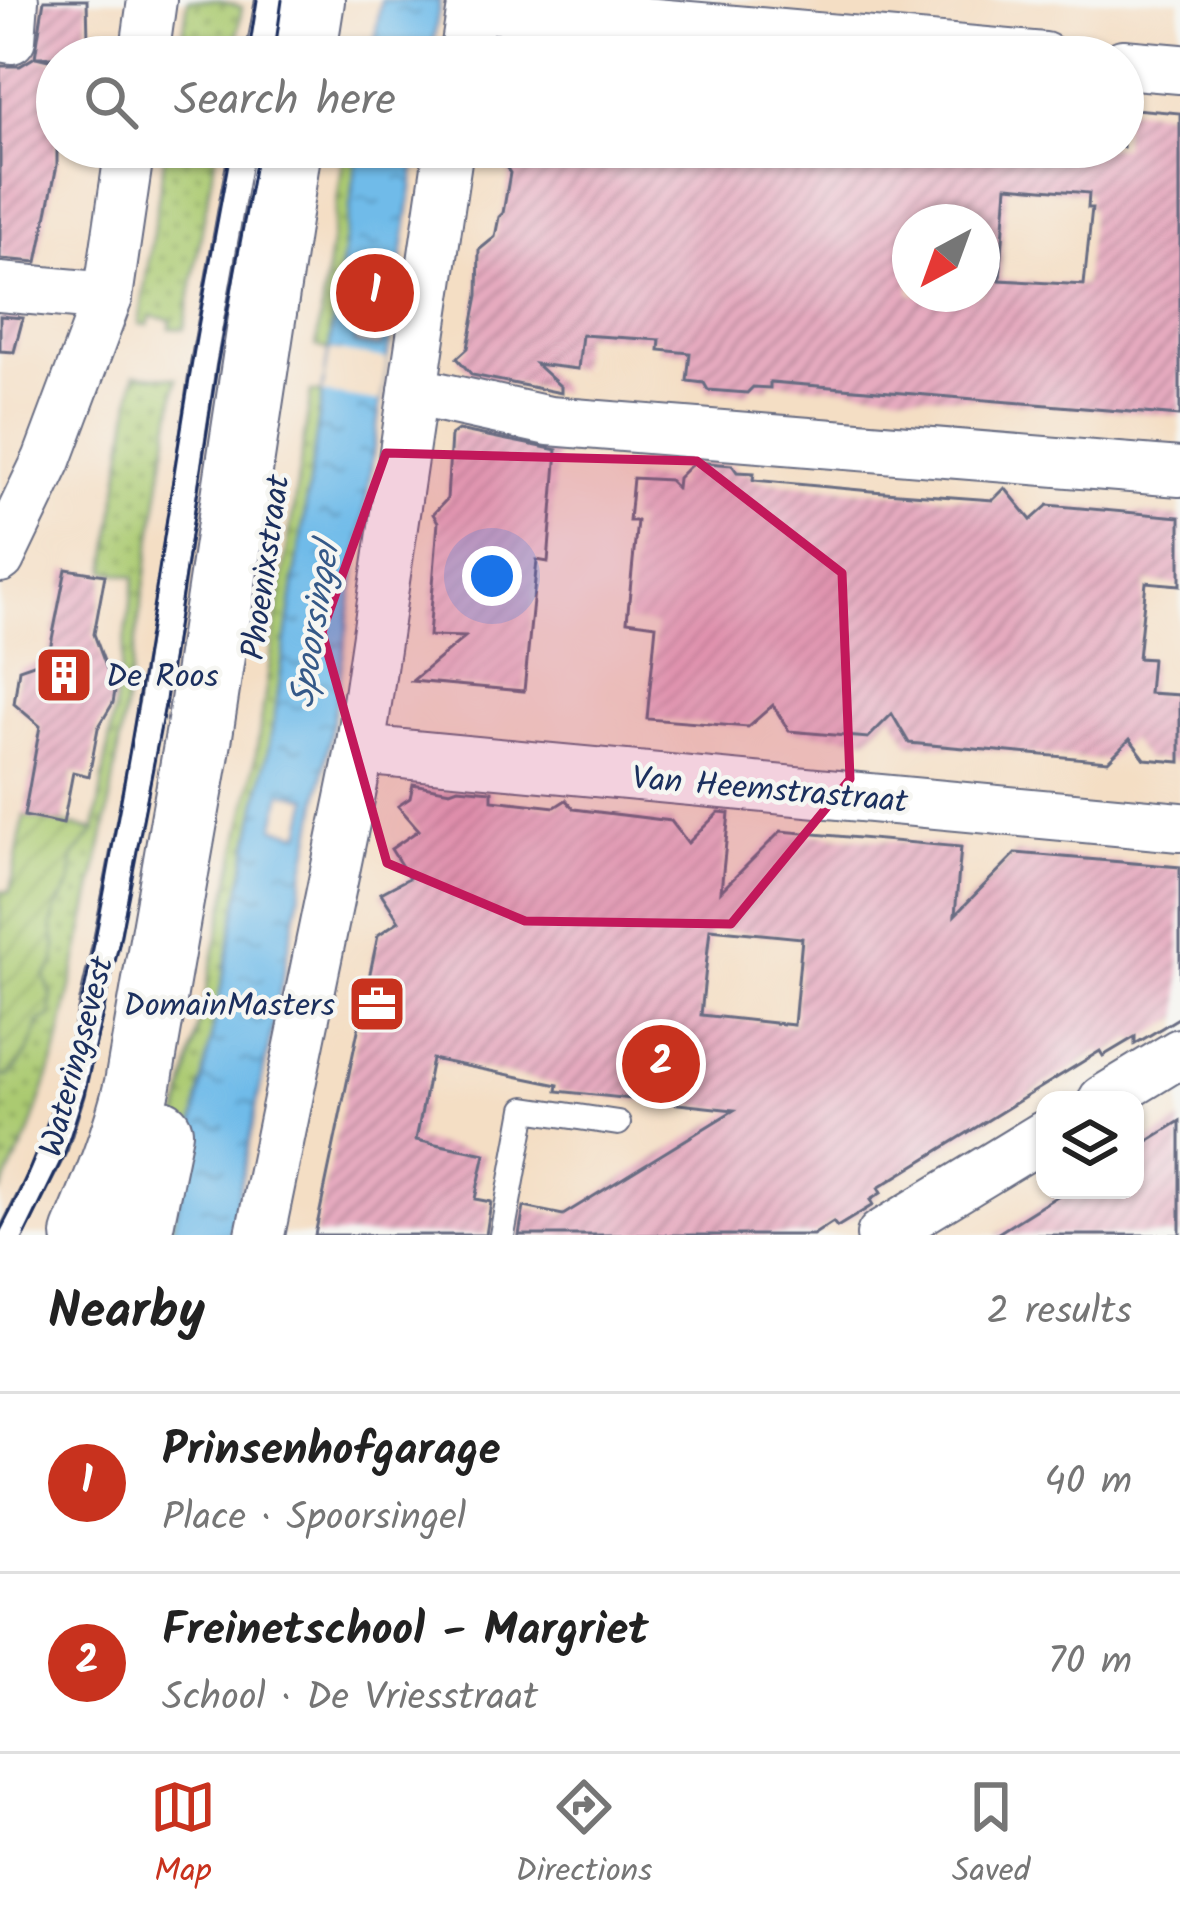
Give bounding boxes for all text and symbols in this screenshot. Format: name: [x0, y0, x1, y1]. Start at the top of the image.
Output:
search box: [36, 36, 1144, 168]
text: Search here: [174, 66, 396, 138]
icon: search: [78, 69, 144, 135]
north arrow: [892, 204, 1000, 312]
pin: 1: [336, 248, 414, 338]
street label: Phoenixstraat: [228, 470, 307, 663]
water label: Spoorsingel: [275, 533, 359, 712]
your location: [462, 546, 522, 606]
building icon: De Roos: [33, 644, 95, 706]
place label: De Roos: [106, 652, 219, 705]
street label: Van Heemstrastraat: [630, 753, 911, 830]
street label: Wateringsevest: [26, 950, 131, 1163]
office icon: DomainMasters: [346, 973, 408, 1035]
place label: DomainMasters: [123, 981, 335, 1034]
pin: 2: [622, 1019, 700, 1109]
map controls: [1036, 1091, 1144, 1199]
button: layers: [1036, 1091, 1144, 1199]
text: Nearby: [48, 1273, 205, 1354]
text: 2 results: [987, 1282, 1132, 1344]
text: Prinsenhofgarage: [162, 1416, 500, 1488]
text: 1: [81, 1452, 93, 1514]
text: 40 m: [1044, 1452, 1132, 1514]
text: Place · Spoorsingel: [162, 1488, 466, 1550]
text: Freinetschool - Margriet: [162, 1596, 649, 1668]
text: 2: [76, 1632, 98, 1694]
text: 70 m: [1048, 1632, 1132, 1694]
text: School · De Vriesstraat: [162, 1668, 538, 1730]
tab: Map: [150, 1774, 216, 1899]
tab: Directions: [515, 1774, 652, 1899]
tab: Saved: [952, 1774, 1030, 1899]

